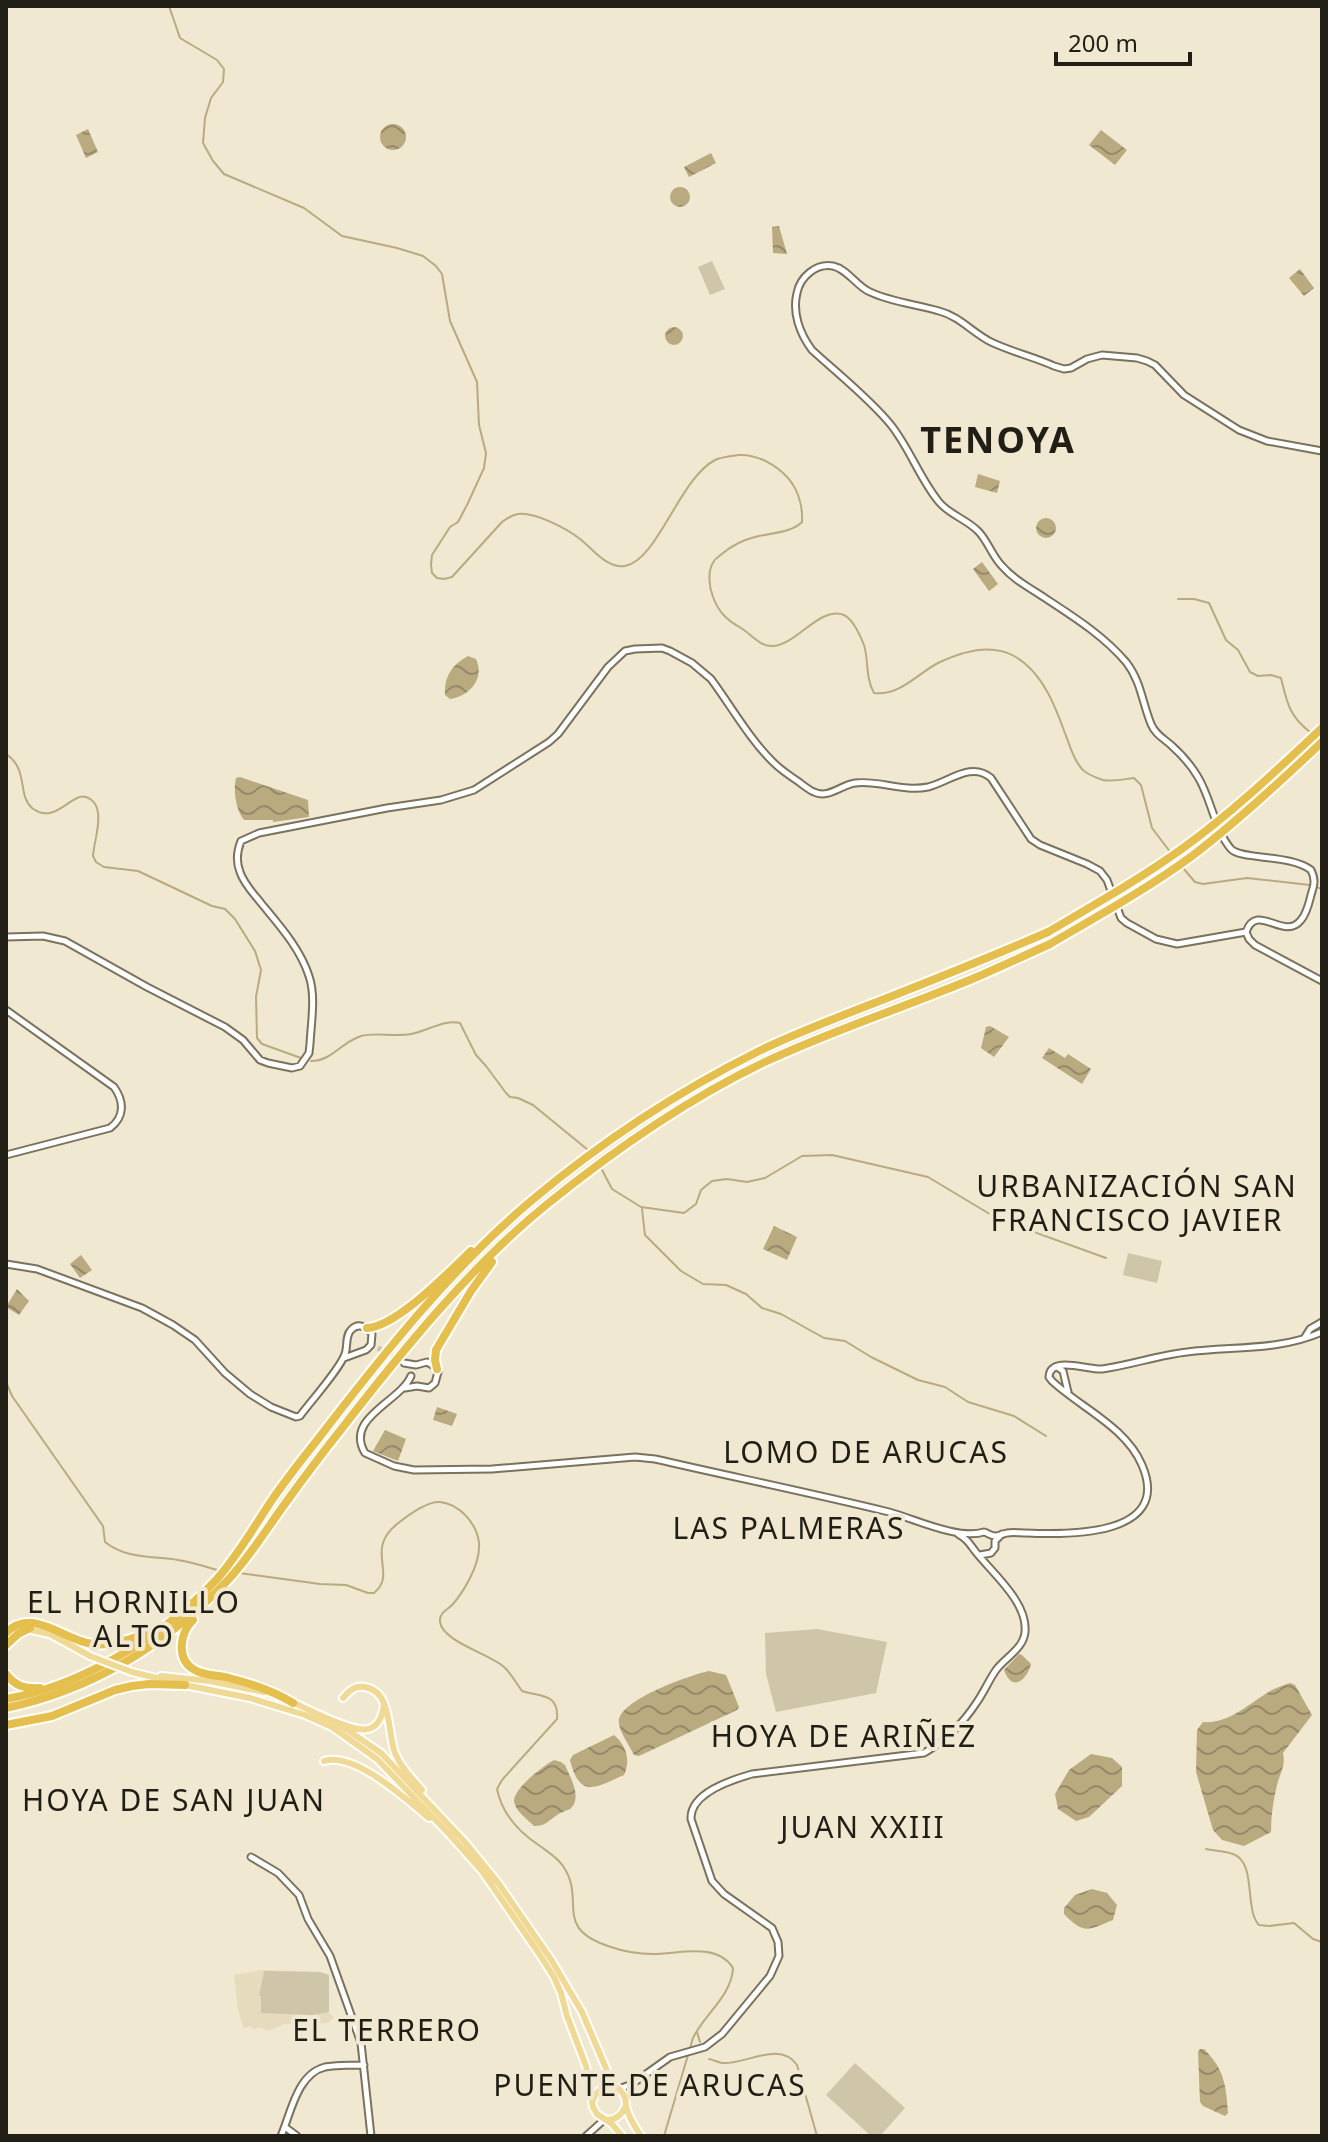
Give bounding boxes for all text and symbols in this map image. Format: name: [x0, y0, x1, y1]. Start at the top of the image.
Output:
scale bar: [1056, 16, 1190, 66]
text: 200 m: [1068, 26, 1138, 59]
district label: TENOYA: [920, 415, 1076, 464]
district label: URBANIZACIÓN SAN FRANCISCO JAVIER: [976, 1165, 1298, 1240]
district label: LOMO DE ARUCAS: [723, 1431, 1009, 1472]
district label: LAS PALMERAS: [673, 1507, 905, 1548]
district label: EL HORNILLO ALTO: [27, 1581, 241, 1656]
district label: HOYA DE ARIÑEZ: [711, 1715, 977, 1756]
district label: HOYA DE SAN JUAN: [22, 1779, 326, 1820]
district label: JUAN XXIII: [777, 1806, 946, 1847]
district label: EL TERRERO: [292, 2009, 482, 2050]
district label: PUENTE DE ARUCAS: [493, 2064, 807, 2105]

